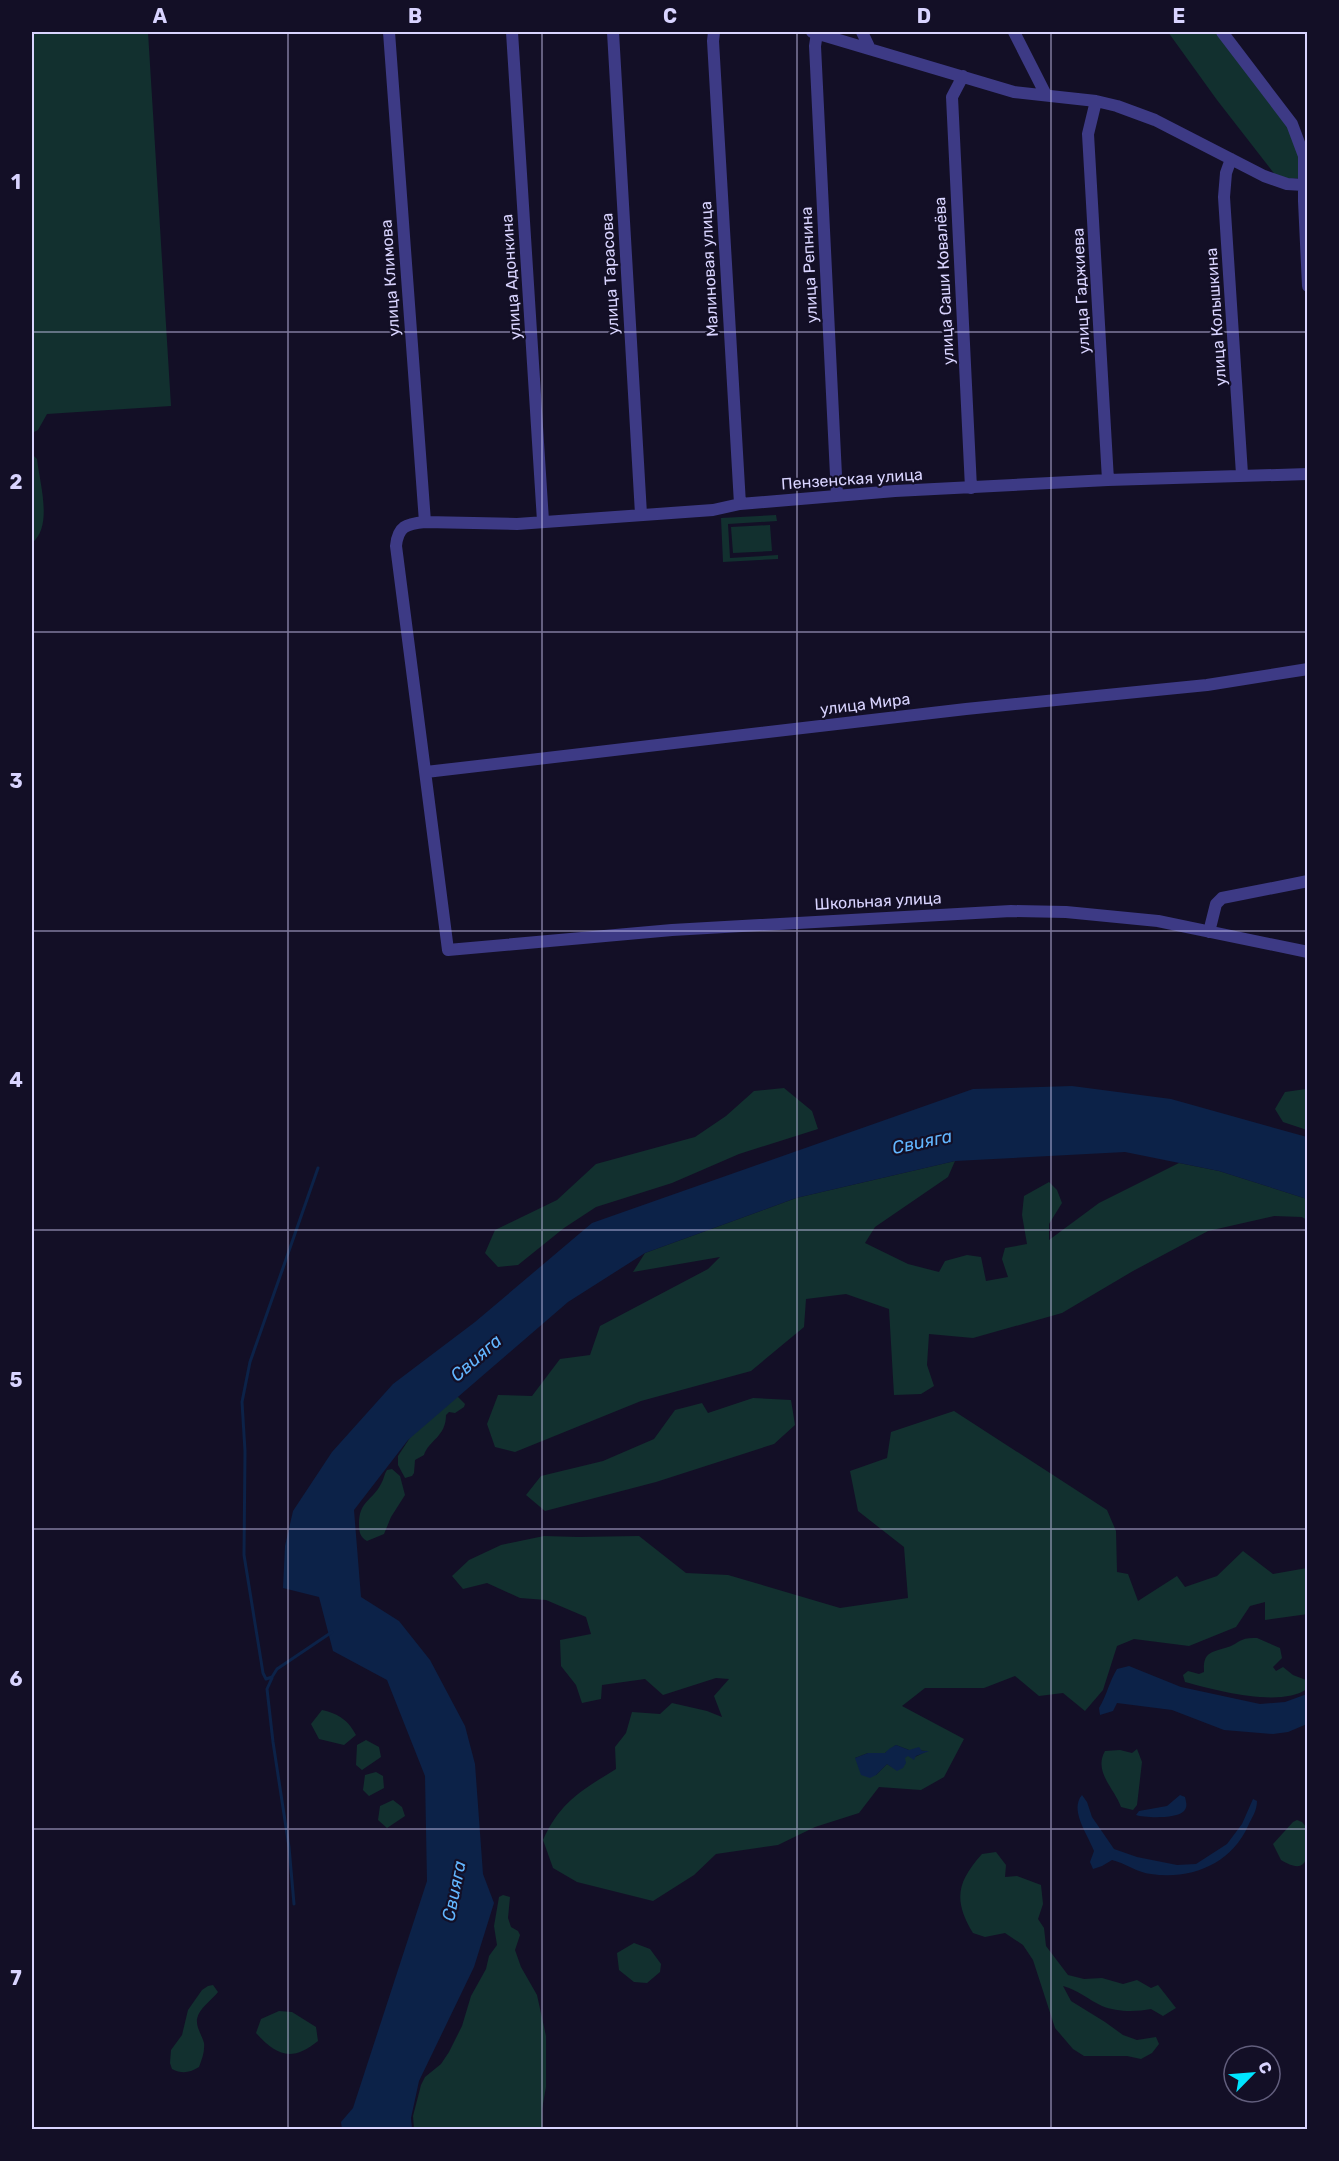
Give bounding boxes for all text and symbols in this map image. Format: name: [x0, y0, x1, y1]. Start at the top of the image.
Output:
text: A: [153, 4, 168, 28]
text: B: [408, 4, 422, 28]
text: C: [663, 4, 677, 28]
text: D: [917, 4, 931, 28]
text: E: [1173, 4, 1185, 28]
text: 1: [11, 170, 21, 194]
street label: улица Саши Ковалёва: [930, 196, 958, 366]
street label: Малиновая улица: [696, 201, 722, 337]
street label: улица Репнина: [796, 206, 822, 324]
street label: улица Тарасова: [597, 212, 623, 336]
street label: улица Адонкина: [497, 213, 525, 341]
street label: улица Климова: [376, 219, 404, 337]
street label: улица Гаджиева: [1068, 228, 1094, 354]
street label: улица Колышкина: [1202, 247, 1230, 387]
street label: Пензенская улица: [781, 465, 923, 493]
text: 2: [10, 470, 23, 494]
street label: улица Мира: [819, 689, 911, 719]
text: 3: [9, 769, 23, 793]
street label: Школьная улица: [814, 888, 942, 914]
text: 4: [9, 1068, 23, 1092]
water label: Свияга: [890, 1125, 955, 1159]
water label: Свияга: [446, 1329, 507, 1386]
text: 5: [10, 1368, 23, 1392]
text: 6: [9, 1667, 23, 1691]
water label: Свияга: [437, 1859, 471, 1923]
text: 7: [10, 1966, 22, 1990]
north arrow: [1222, 2044, 1282, 2104]
text: С: [1254, 2059, 1276, 2077]

